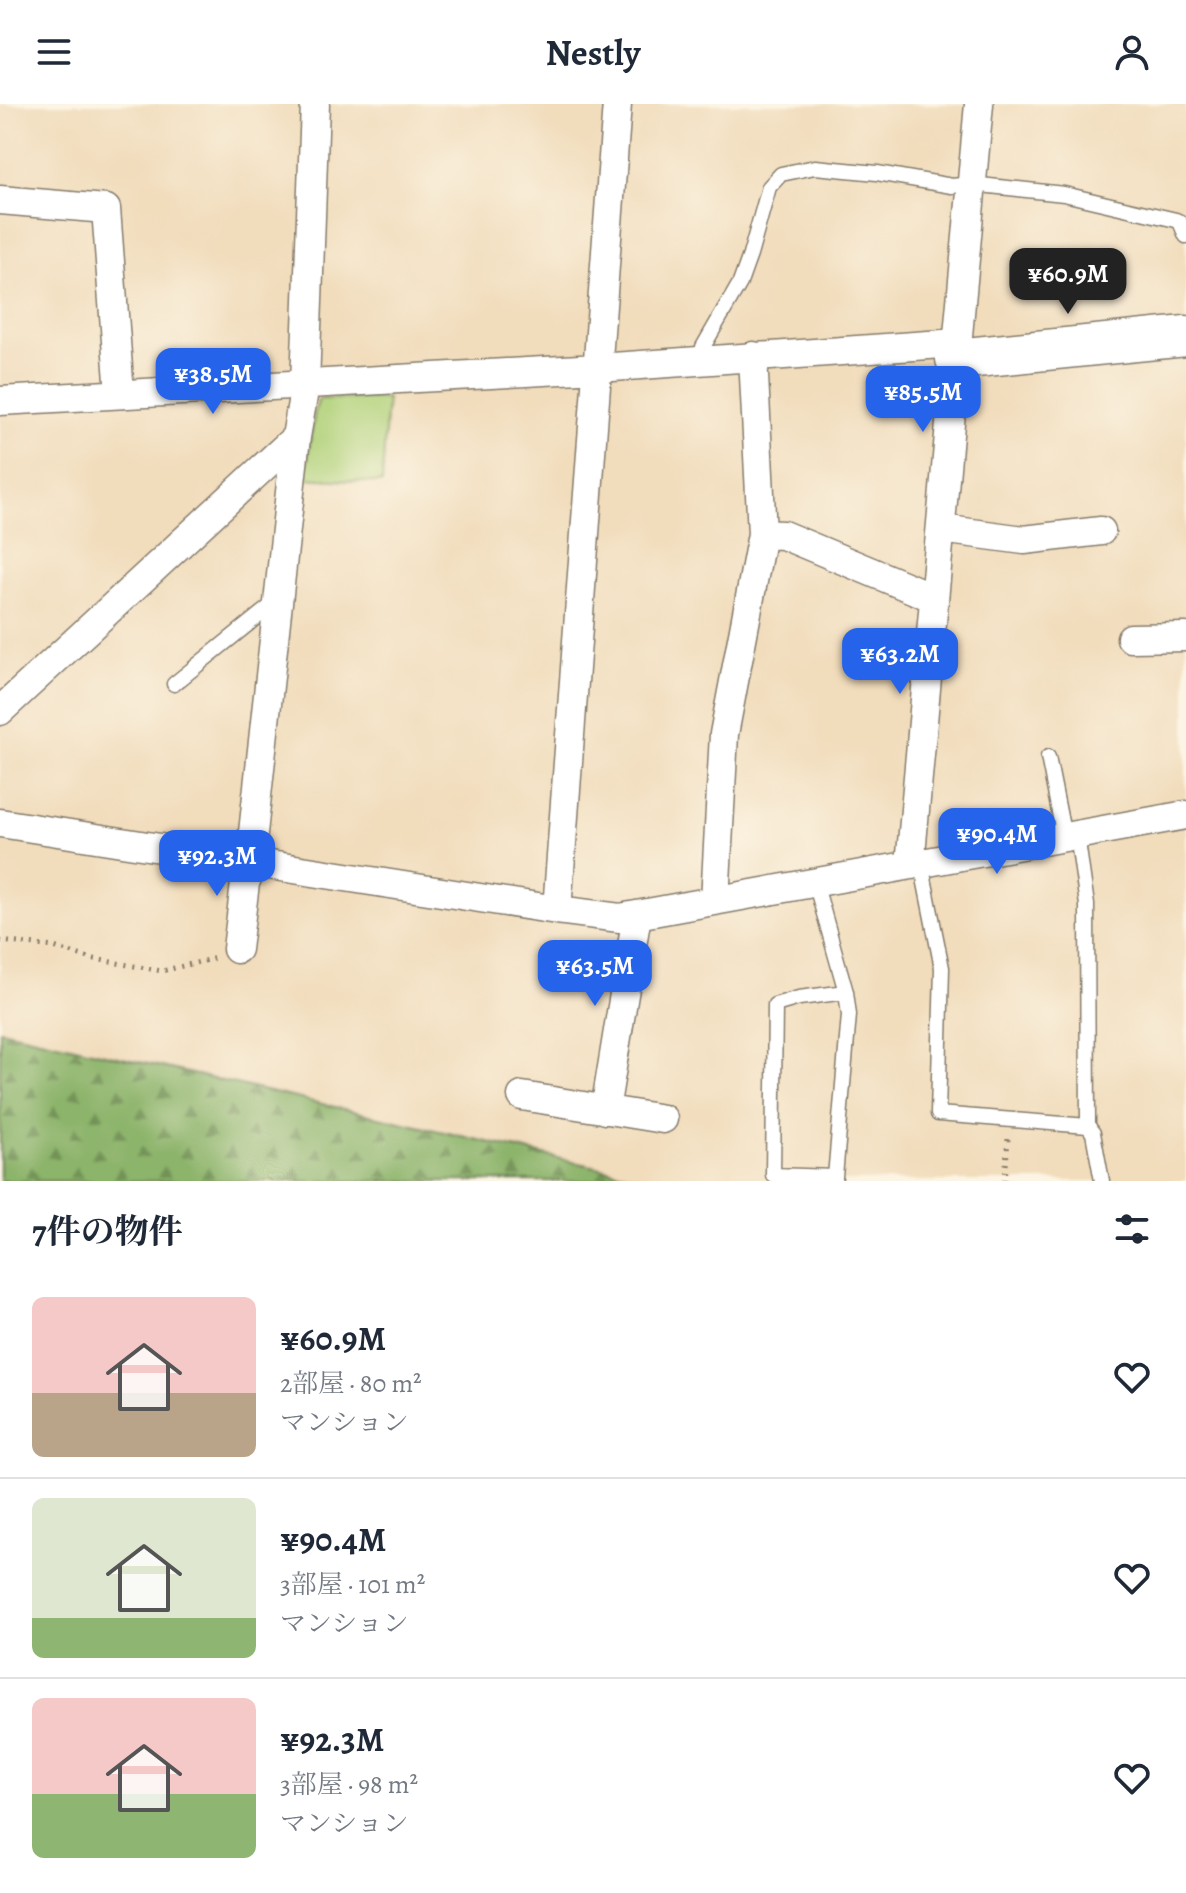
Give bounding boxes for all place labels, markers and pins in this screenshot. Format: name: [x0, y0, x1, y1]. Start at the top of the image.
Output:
pin: ¥60.9M: [1003, 248, 1133, 316]
pin: ¥38.5M: [148, 348, 278, 416]
pin: ¥85.5M: [858, 366, 988, 434]
pin: ¥63.2M: [835, 628, 965, 696]
pin: ¥90.4M: [932, 808, 1062, 876]
pin: ¥92.3M: [152, 830, 282, 898]
pin: ¥63.5M: [530, 940, 660, 1008]

